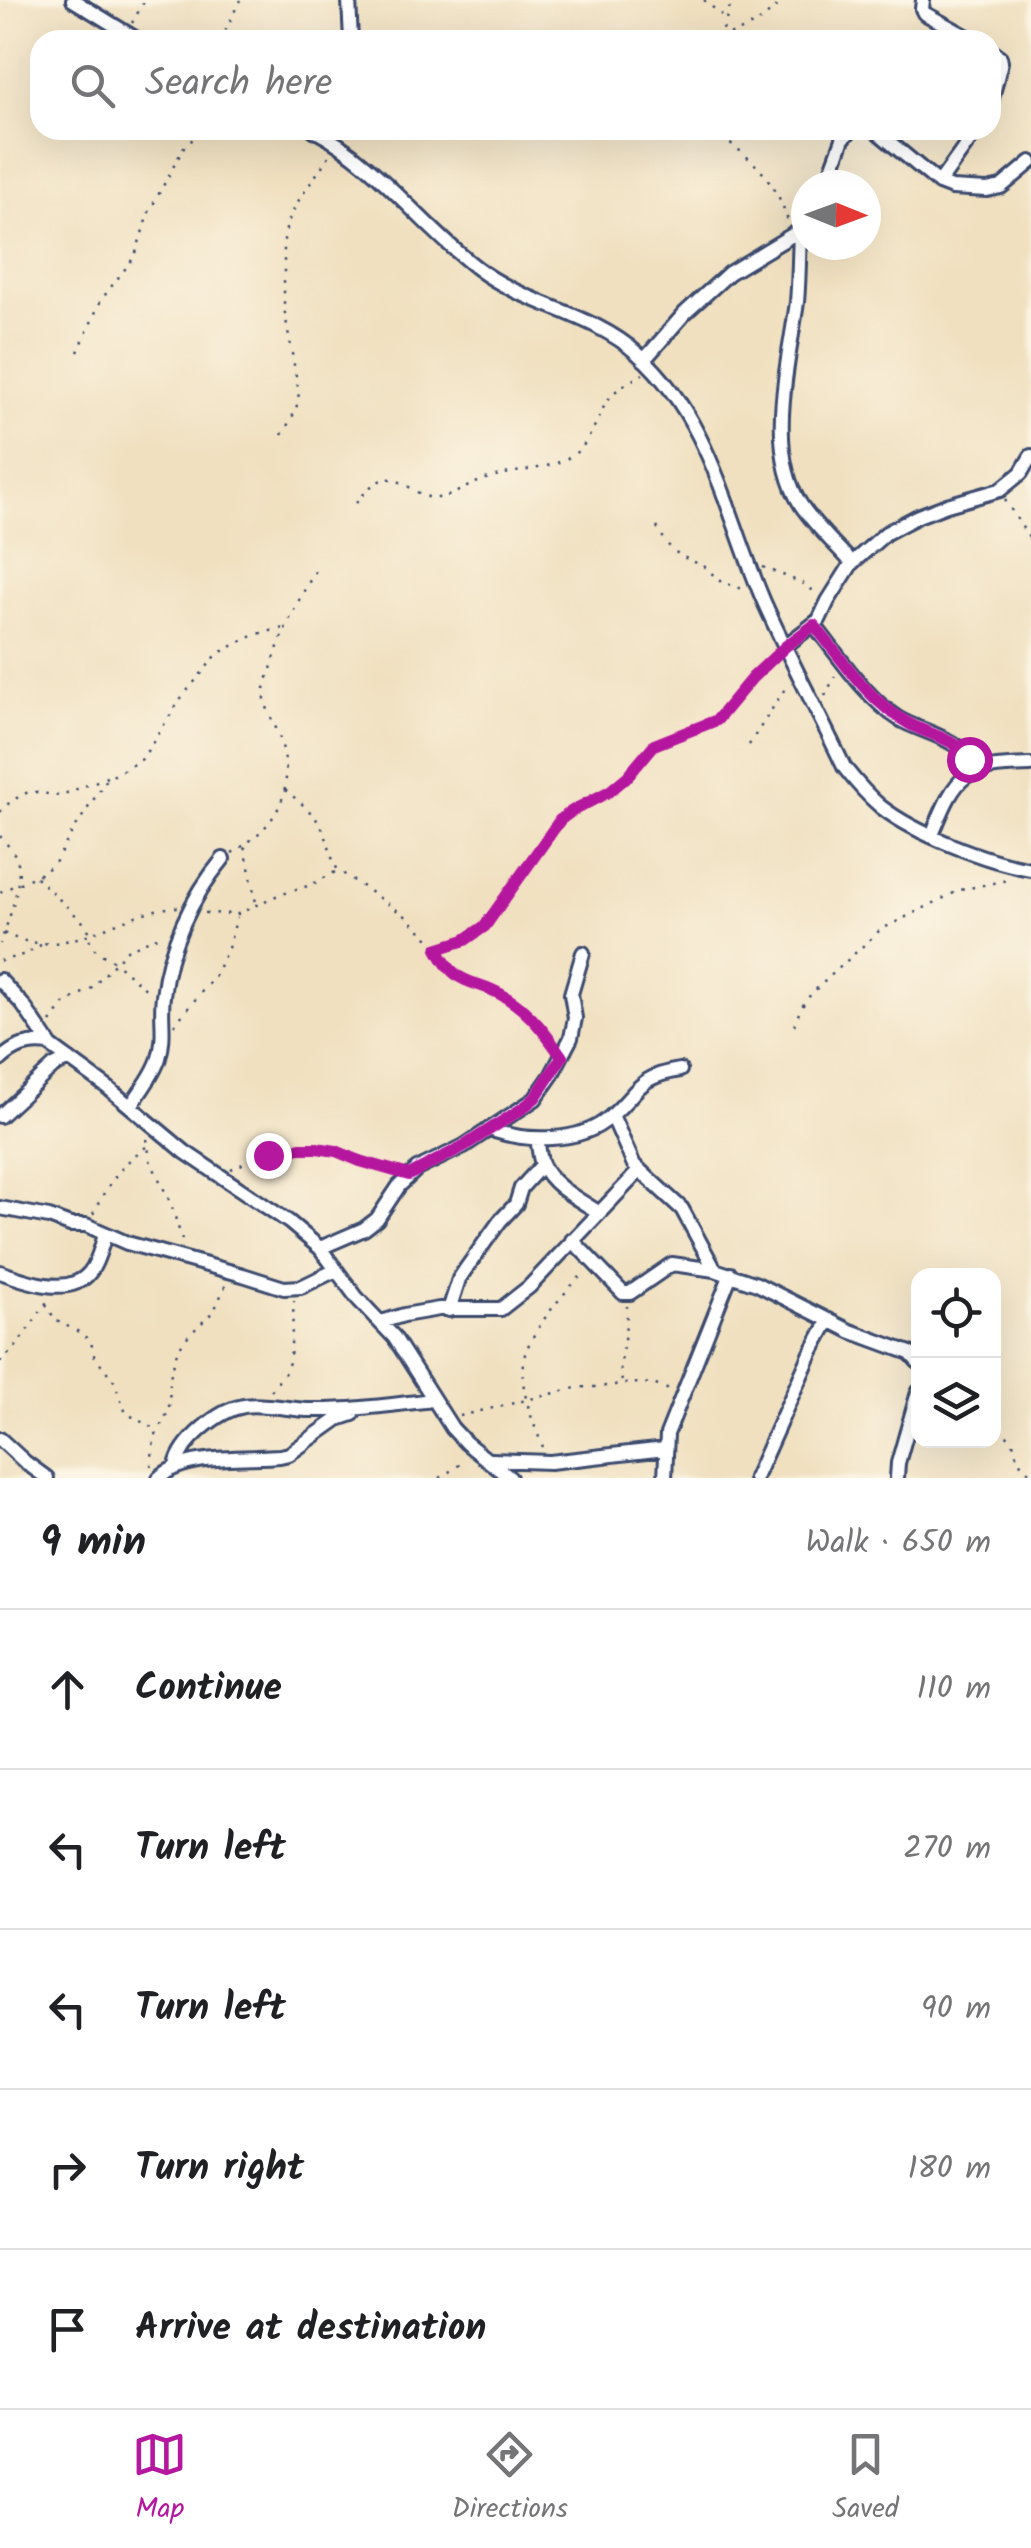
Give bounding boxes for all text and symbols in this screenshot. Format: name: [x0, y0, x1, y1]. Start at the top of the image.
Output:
search box: [30, 30, 1001, 140]
text: Search here: [145, 55, 332, 115]
icon: search: [65, 58, 120, 113]
north arrow: [791, 170, 881, 260]
route start: [947, 737, 993, 783]
route end: [246, 1133, 292, 1179]
map controls: [911, 1268, 1001, 1448]
button: locate: [911, 1268, 1001, 1358]
button: layers: [911, 1358, 1001, 1448]
text: 9 min: [40, 1510, 146, 1577]
text: Walk · 650 m: [806, 1518, 991, 1569]
text: Continue: [135, 1659, 282, 1719]
icon: ahead: [40, 1662, 95, 1717]
text: 110 m: [917, 1664, 991, 1715]
text: Turn left: [135, 1819, 286, 1879]
icon: left: [40, 1822, 95, 1877]
text: 270 m: [903, 1824, 991, 1875]
text: Turn left: [135, 1979, 286, 2039]
icon: left: [40, 1982, 95, 2037]
text: 90 m: [921, 1984, 991, 2035]
text: Turn right: [135, 2139, 304, 2199]
icon: right: [40, 2142, 95, 2197]
text: 180 m: [907, 2144, 991, 2195]
text: Arrive at destination: [135, 2299, 486, 2359]
icon: arrive: [40, 2302, 95, 2357]
tab: Map: [132, 2427, 187, 2532]
tab: Directions: [452, 2427, 568, 2532]
tab: Saved: [832, 2427, 899, 2532]

